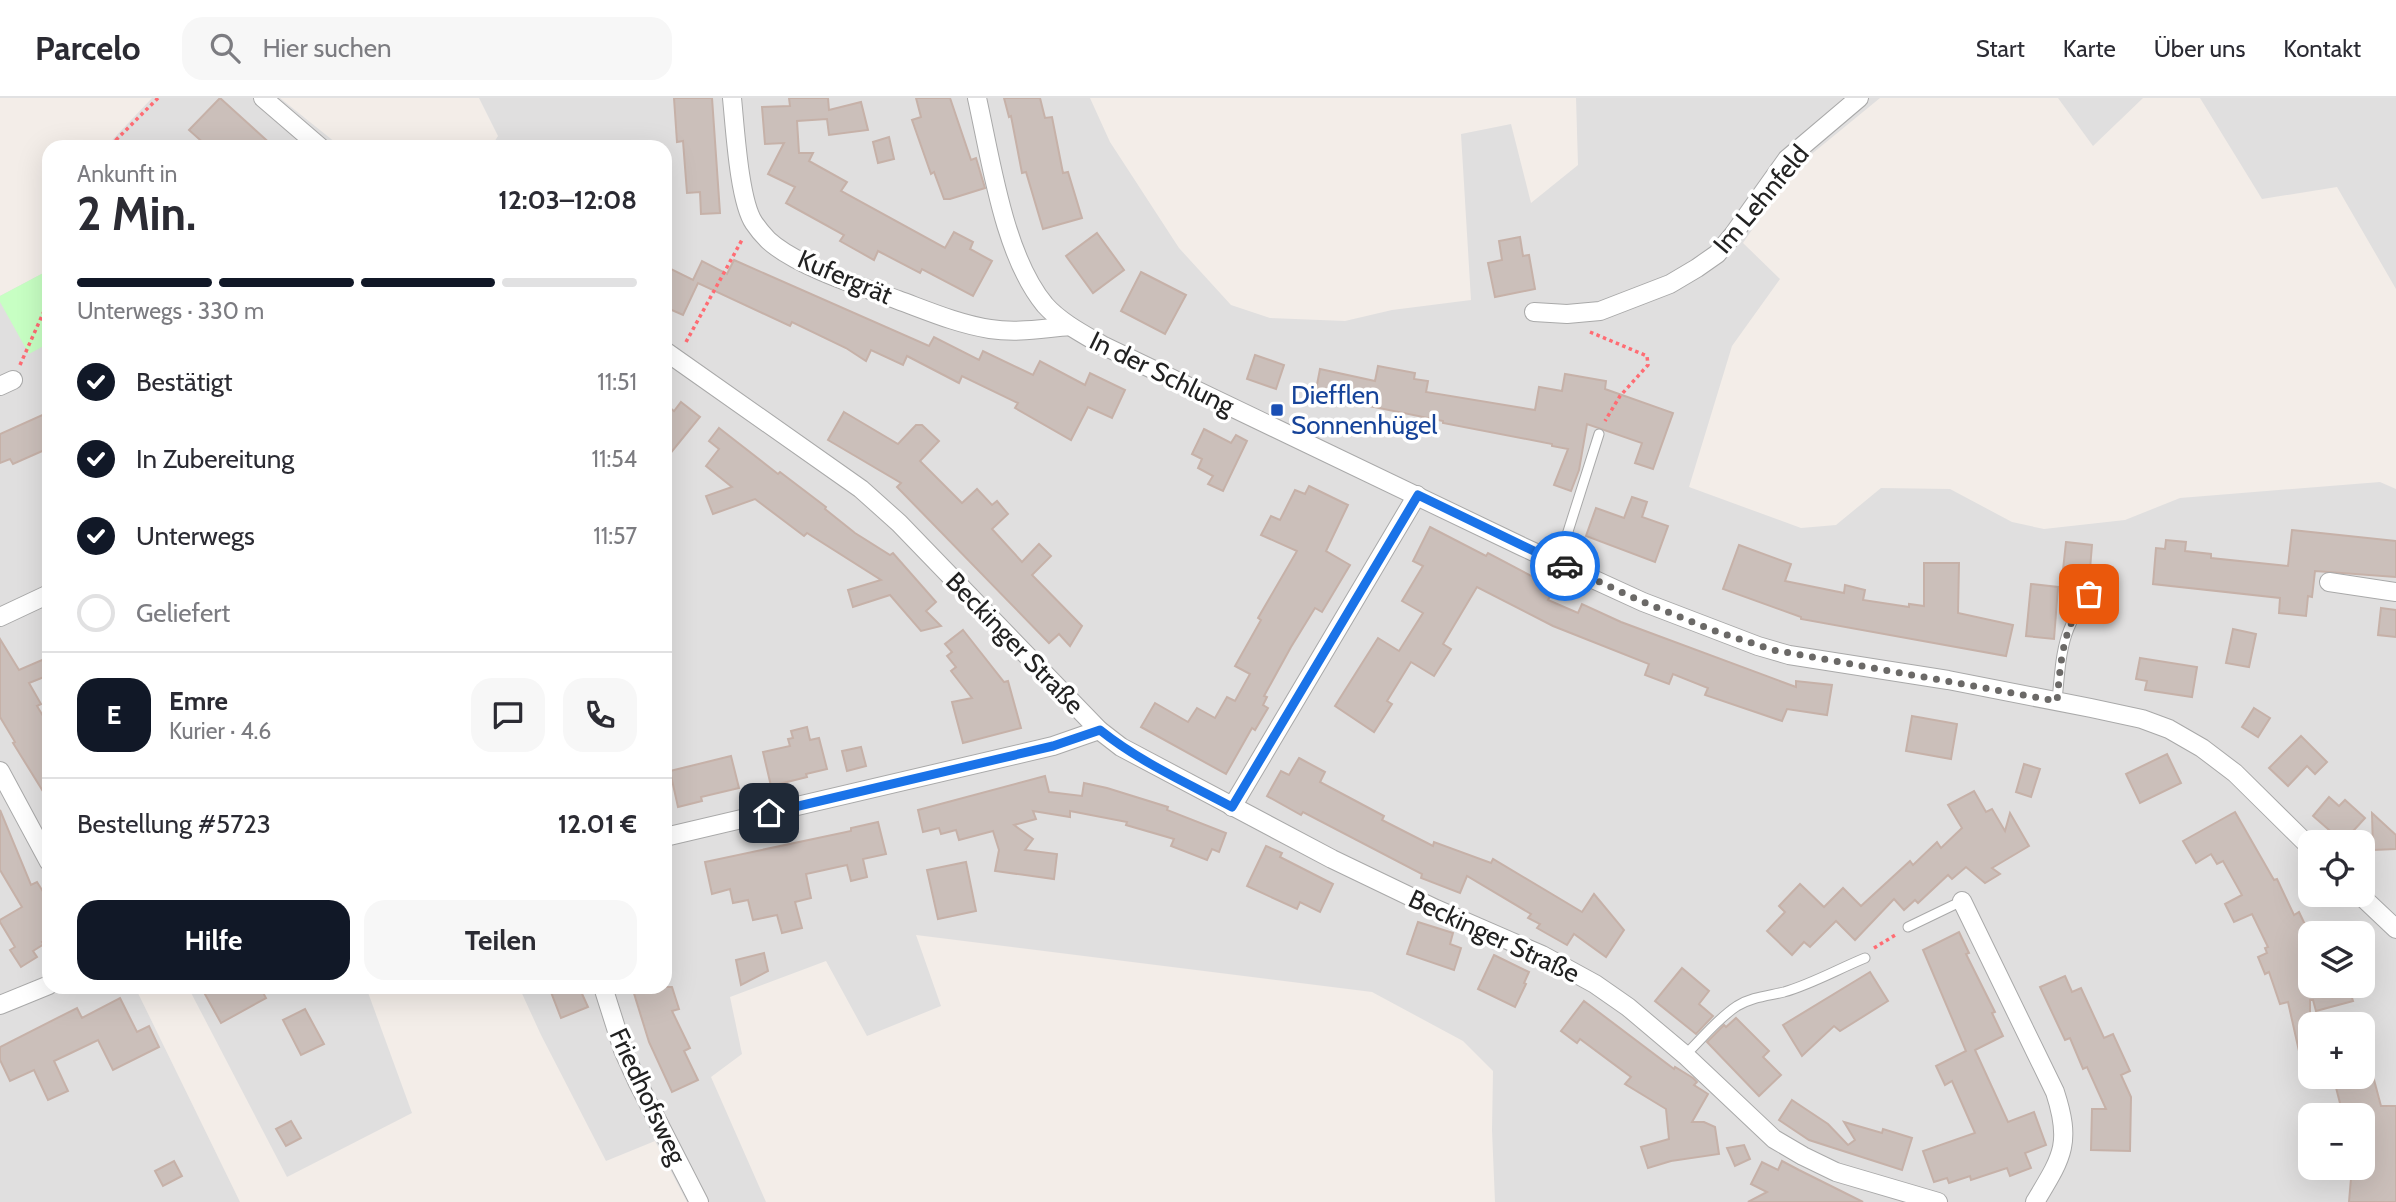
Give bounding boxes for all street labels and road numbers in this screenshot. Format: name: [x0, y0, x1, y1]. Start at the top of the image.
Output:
street label: Im Lehnfeld: [1706, 138, 1816, 260]
street label: Kufergrät: [793, 243, 897, 311]
street label: In der Schlung: [1084, 324, 1240, 422]
street label: Beckinger Straße: [939, 565, 1091, 721]
street label: Beckinger Straße: [1403, 882, 1585, 990]
street label: Friedhofsweg: [603, 1023, 694, 1170]

